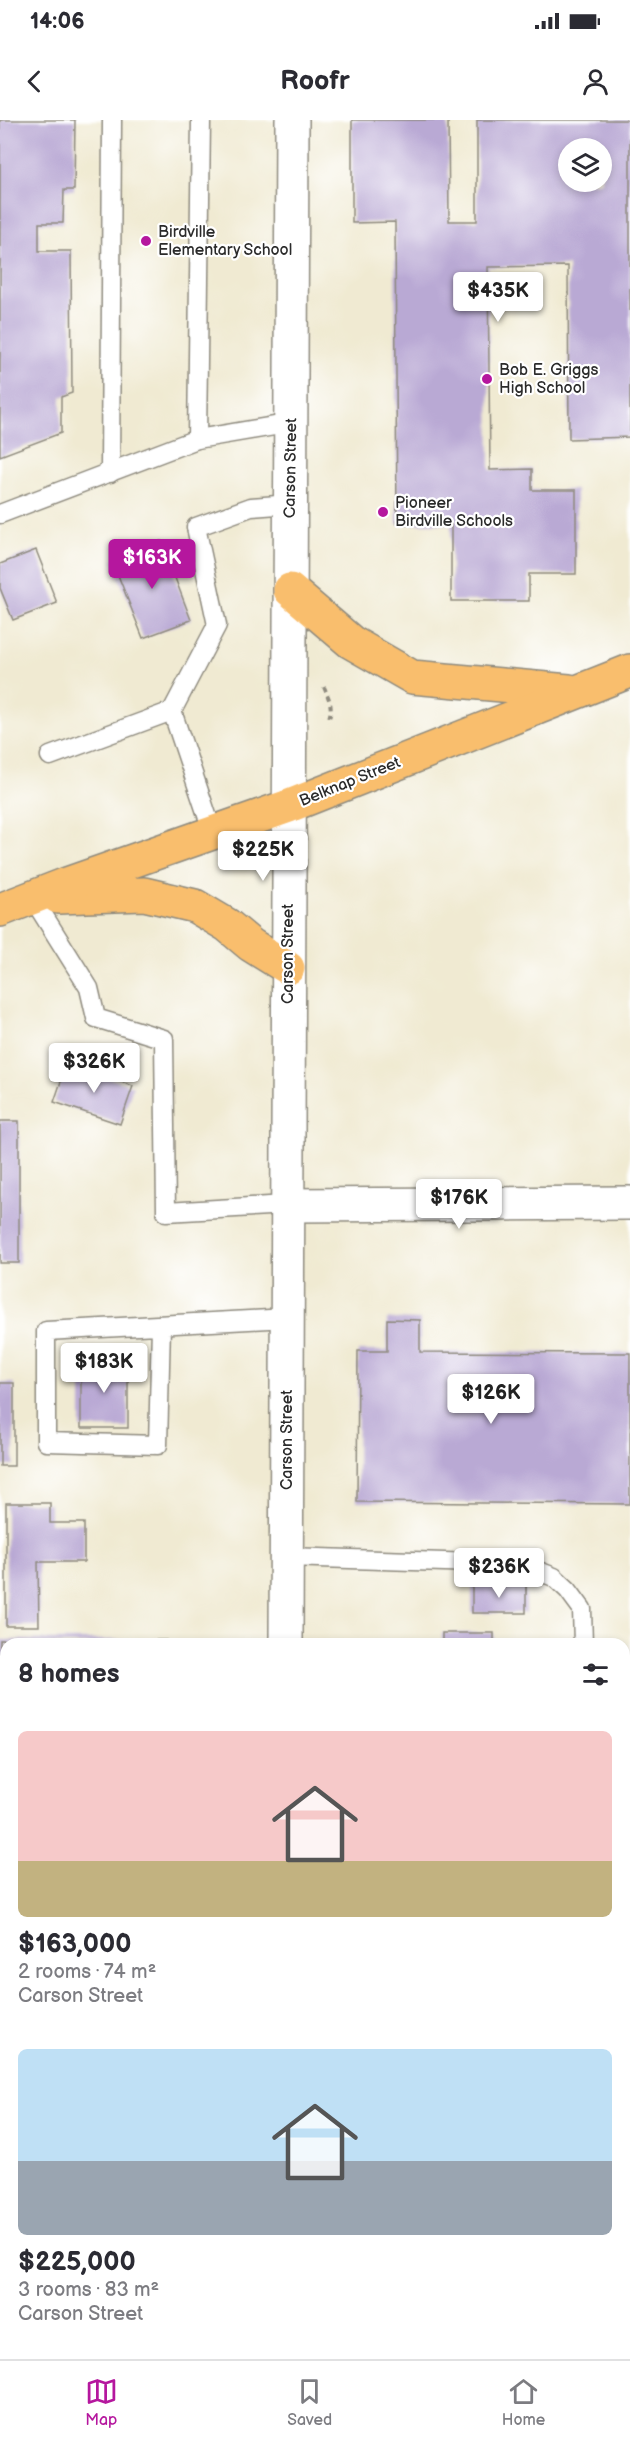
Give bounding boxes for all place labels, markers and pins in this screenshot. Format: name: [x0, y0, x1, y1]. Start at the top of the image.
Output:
place label: Birdville Elementary School: [158, 223, 292, 260]
marker: Birdville Elementary School: [139, 234, 153, 248]
pin: $435K: [456, 272, 540, 323]
place label: Bob E. Griggs High School: [499, 361, 598, 398]
marker: Bob E. Griggs High School: [480, 372, 494, 386]
place label: Pioneer Birdville Schools: [395, 494, 513, 531]
marker: Pioneer Birdville Schools: [376, 505, 390, 519]
pin: $163K: [110, 539, 194, 590]
pin: $225K: [221, 831, 305, 882]
pin: $326K: [52, 1043, 136, 1094]
pin: $176K: [417, 1179, 501, 1230]
pin: $183K: [62, 1343, 146, 1394]
pin: $126K: [449, 1374, 533, 1425]
pin: $236K: [457, 1548, 541, 1599]

